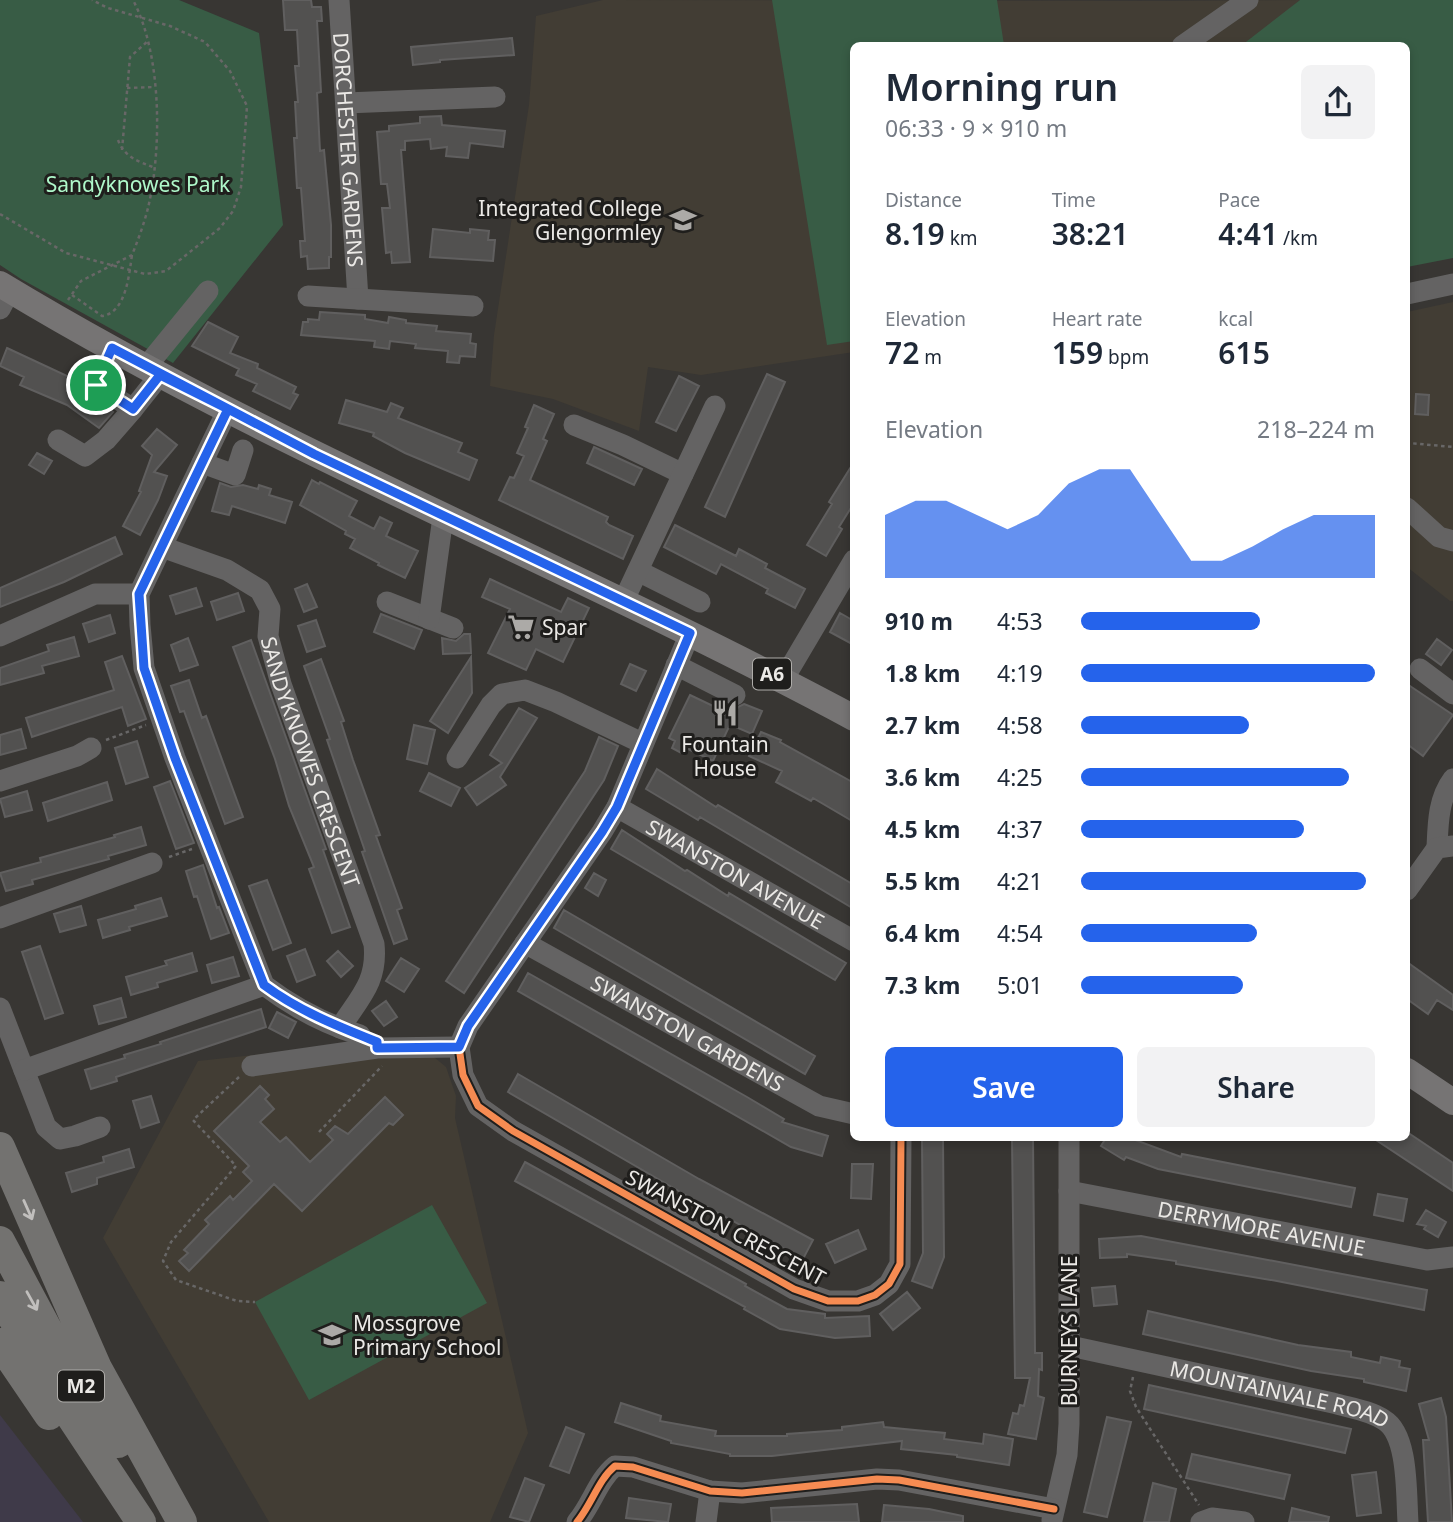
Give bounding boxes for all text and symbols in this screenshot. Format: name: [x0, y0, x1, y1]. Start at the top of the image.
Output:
street label: DORCHESTER GARDENS: [327, 31, 370, 268]
text: Morning run: [885, 60, 1118, 112]
button: share: [1301, 65, 1375, 139]
text: 06:33 · 9 × 910 m: [885, 112, 1067, 144]
park label: Sandyknowes Park: [46, 170, 231, 198]
text: Distance: [885, 187, 962, 213]
text: Time: [1052, 187, 1096, 213]
text: Pace: [1218, 187, 1260, 213]
place label: Integrated College Glengormley: [478, 194, 662, 246]
school or university icon: Integrated College Glengormley: [668, 205, 698, 235]
text: 8.19: [885, 213, 945, 254]
text: 38:21: [1052, 213, 1129, 254]
text: 4:41: [1218, 213, 1278, 254]
text: km: [945, 225, 978, 251]
text: /km: [1278, 225, 1318, 251]
text: Elevation: [885, 306, 966, 332]
text: Heart rate: [1052, 306, 1142, 332]
text: kcal: [1218, 306, 1253, 332]
text: 72: [885, 332, 919, 373]
text: 159: [1052, 332, 1103, 373]
text: 615: [1218, 332, 1270, 373]
text: m: [919, 344, 942, 370]
text: bpm: [1103, 344, 1149, 370]
pin: [66, 355, 126, 415]
icon: arrive: [77, 366, 115, 404]
text: Elevation: [885, 413, 983, 445]
text: 218–224 m: [1257, 413, 1375, 445]
text: 910 m: [885, 605, 953, 637]
text: 4:53: [997, 605, 1043, 637]
supermarket icon: Spar: [506, 612, 536, 642]
place label: Spar: [542, 613, 587, 641]
street label: SANDYKNOWES CRESCENT: [255, 633, 367, 891]
text: 1.8 km: [885, 657, 960, 689]
text: 4:19: [997, 657, 1043, 689]
road number: A6: [753, 659, 791, 690]
restaurant icon: Fountain House: [710, 698, 740, 728]
text: 2.7 km: [885, 709, 960, 741]
text: 4:58: [997, 709, 1043, 741]
place label: Fountain House: [681, 730, 769, 782]
text: 3.6 km: [885, 761, 960, 793]
text: 4:25: [997, 761, 1043, 793]
street label: SWANSTON AVENUE: [641, 812, 829, 935]
text: 4.5 km: [885, 813, 960, 845]
text: 4:37: [997, 813, 1043, 845]
text: 5.5 km: [885, 865, 960, 897]
text: 4:21: [997, 865, 1043, 897]
text: 6.4 km: [885, 917, 960, 949]
text: 4:54: [997, 917, 1043, 949]
street label: SWANSTON GARDENS: [586, 968, 789, 1098]
text: 7.3 km: [885, 969, 960, 1001]
text: 5:01: [997, 969, 1043, 1001]
button: Save: [885, 1047, 1123, 1127]
button: Share: [1137, 1047, 1375, 1127]
street label: SWANSTON CRESCENT: [621, 1162, 831, 1292]
street label: DERRYMORE AVENUE: [1155, 1194, 1368, 1262]
one-way arrow: [22, 1198, 35, 1220]
street label: BURNEYS LANE: [1055, 1256, 1083, 1406]
one-way arrow: [25, 1291, 39, 1311]
place label: Mossgrove Primary School: [353, 1309, 501, 1361]
school or university icon: Mossgrove Primary School: [317, 1320, 347, 1350]
street label: MOUNTAINVALE ROAD: [1167, 1354, 1395, 1434]
road number: M2: [58, 1370, 104, 1402]

